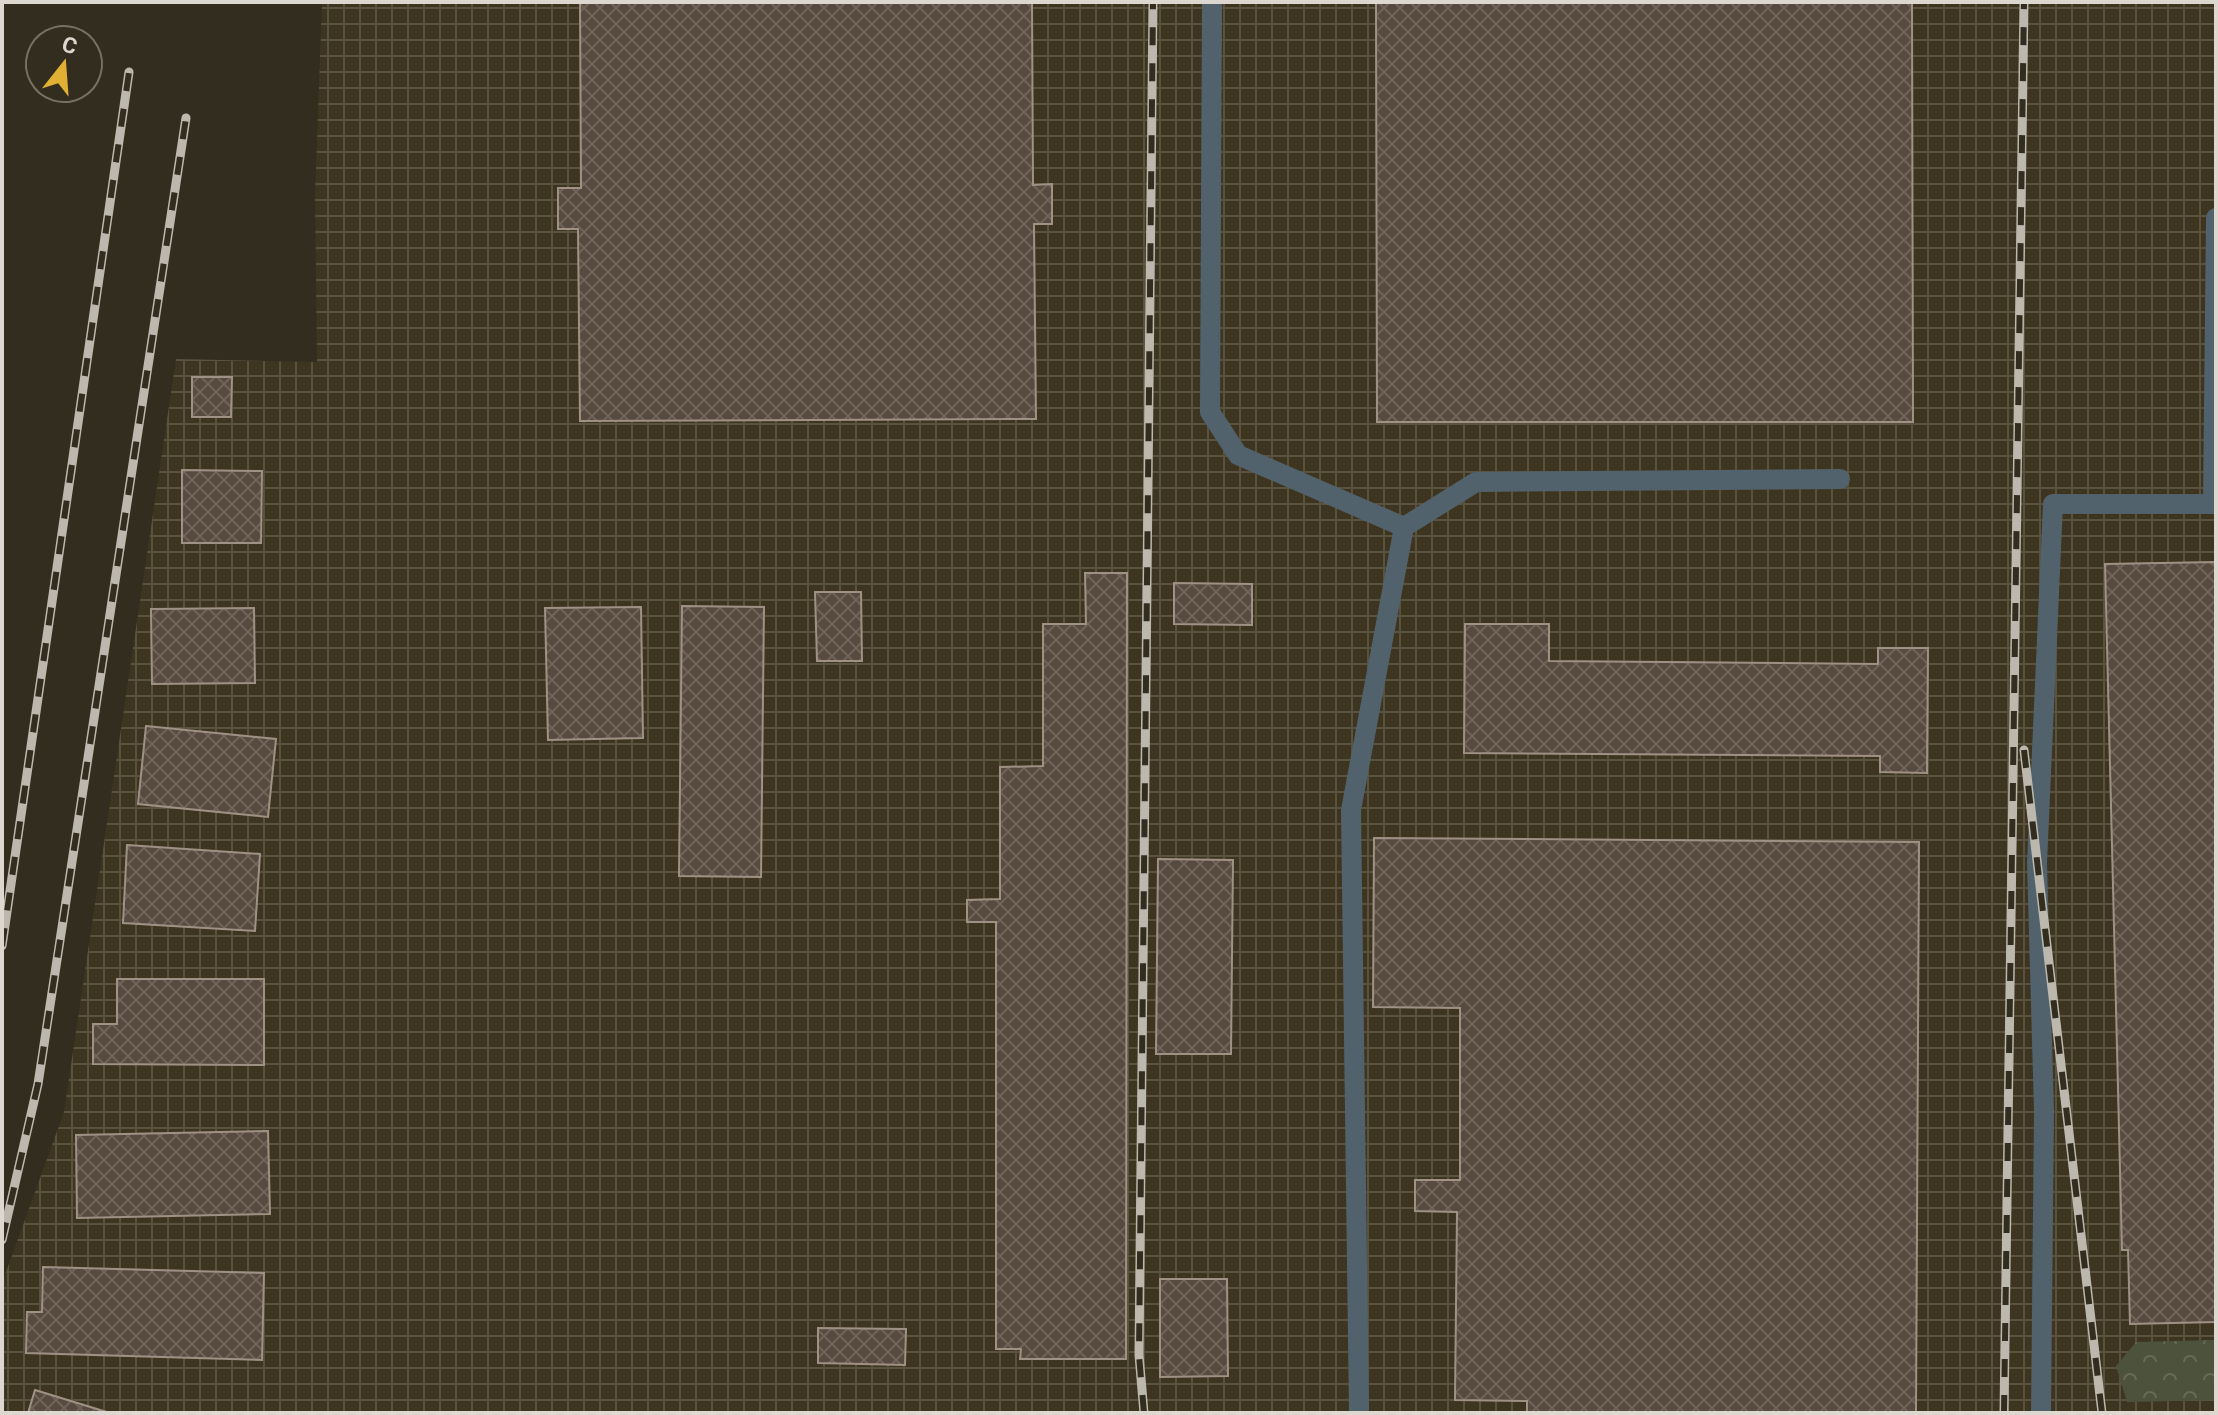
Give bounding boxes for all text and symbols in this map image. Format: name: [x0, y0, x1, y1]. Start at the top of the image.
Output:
north arrow: [24, 24, 104, 104]
text: С: [59, 31, 80, 59]

